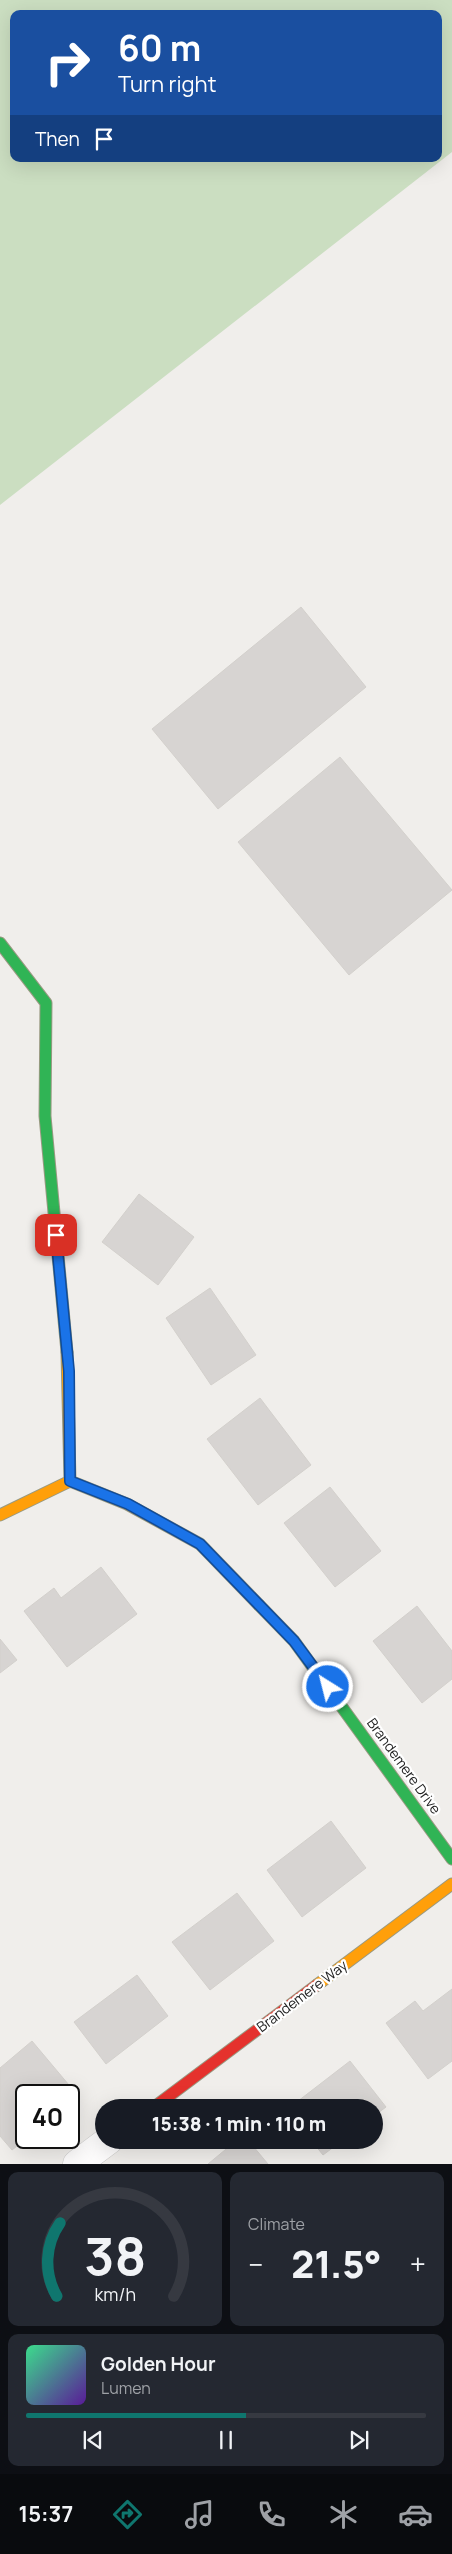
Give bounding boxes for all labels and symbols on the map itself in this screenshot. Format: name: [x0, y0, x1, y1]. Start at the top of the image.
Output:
pin: [35, 1214, 77, 1256]
position arrow: [301, 1660, 353, 1712]
street label: Brandemere Drive: [363, 1714, 446, 1818]
street label: Brandemere Way: [253, 1955, 351, 2036]
speed limit sign: 40: [15, 2084, 80, 2149]

